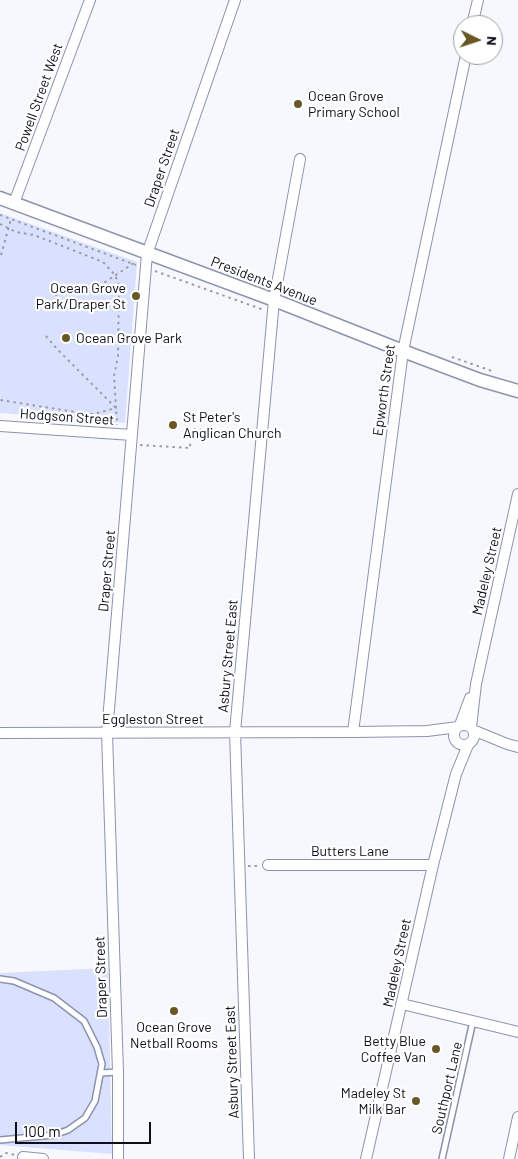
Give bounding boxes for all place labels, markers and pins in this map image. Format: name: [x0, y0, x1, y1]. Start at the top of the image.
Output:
place label: Ocean Grove Primary School: [308, 88, 400, 120]
marker: Ocean Grove Primary School: [292, 98, 304, 110]
place label: Ocean Grove Park/Draper St: [36, 280, 126, 312]
marker: Ocean Grove Park/Draper St: [130, 290, 142, 302]
place label: Ocean Grove Park: [76, 330, 182, 346]
marker: Ocean Grove Park: [60, 332, 72, 344]
place label: St Peter's Anglican Church: [183, 409, 282, 442]
marker: St Peter's Anglican Church: [167, 419, 179, 431]
marker: Ocean Grove Netball Rooms: [168, 1005, 180, 1017]
place label: Ocean Grove Netball Rooms: [130, 1019, 218, 1052]
place label: Betty Blue Coffee Van: [361, 1033, 426, 1066]
marker: Betty Blue Coffee Van: [430, 1043, 442, 1055]
place label: Madeley St Milk Bar: [341, 1085, 406, 1118]
marker: Madeley St Milk Bar: [410, 1095, 422, 1107]

